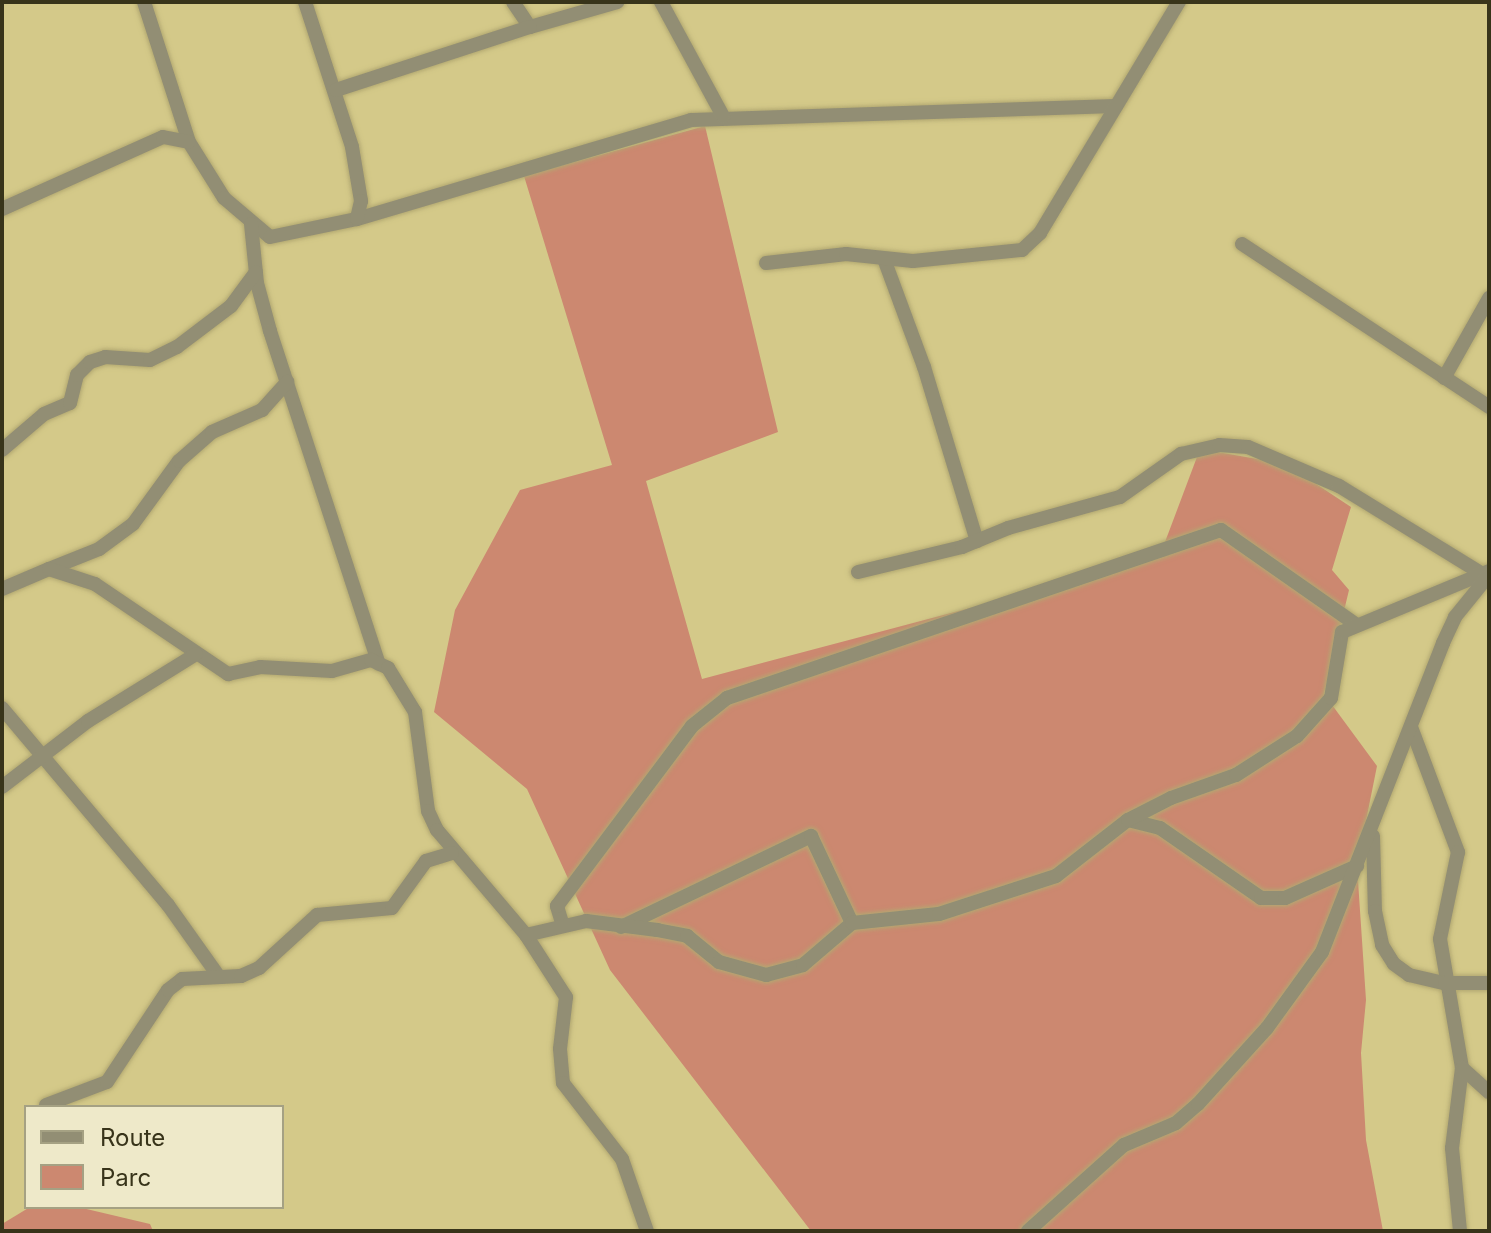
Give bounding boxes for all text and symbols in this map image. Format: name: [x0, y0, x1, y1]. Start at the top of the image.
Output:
legend: [24, 1105, 284, 1209]
text: Route: [100, 1123, 165, 1152]
text: Parc: [100, 1163, 151, 1192]

